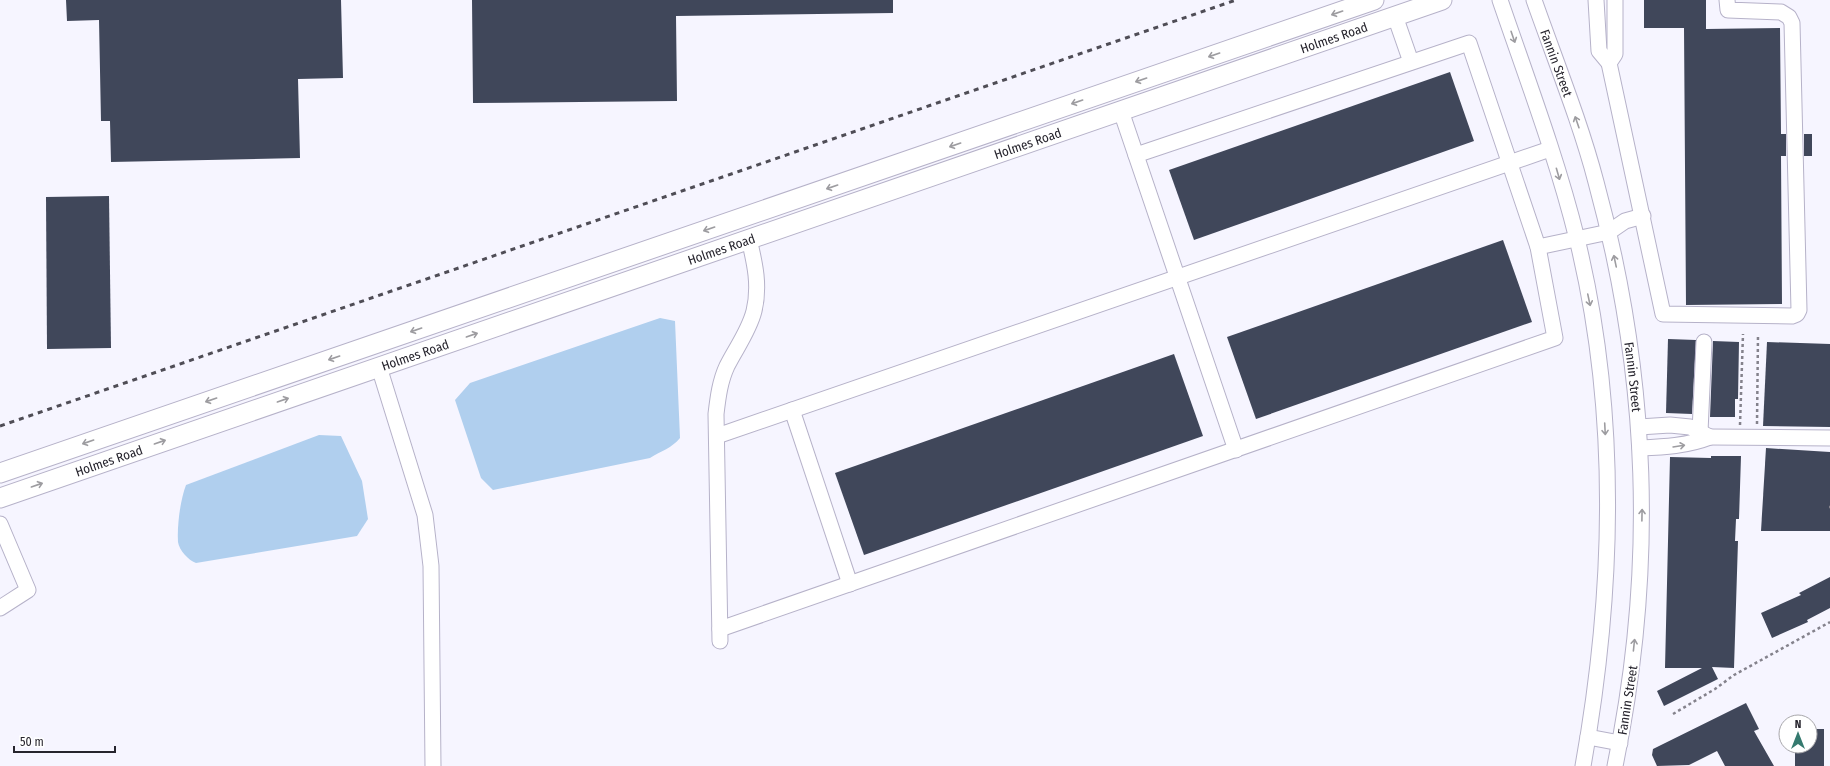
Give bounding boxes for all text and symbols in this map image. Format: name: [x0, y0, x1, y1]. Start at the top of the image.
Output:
one-way arrow: [1331, 9, 1343, 17]
street label: Holmes Road: [1298, 19, 1369, 56]
street label: Fannin Street: [1537, 27, 1576, 99]
one-way arrow: [1509, 31, 1517, 43]
one-way arrow: [1207, 52, 1220, 59]
one-way arrow: [1136, 77, 1148, 85]
one-way arrow: [1072, 99, 1084, 107]
one-way arrow: [1572, 117, 1580, 129]
street label: Holmes Road: [992, 125, 1063, 162]
one-way arrow: [949, 141, 961, 149]
one-way arrow: [1555, 167, 1562, 180]
one-way arrow: [826, 183, 838, 191]
one-way arrow: [702, 226, 715, 233]
street label: Holmes Road: [686, 231, 757, 268]
one-way arrow: [1611, 255, 1619, 268]
one-way arrow: [1586, 293, 1594, 306]
one-way arrow: [409, 327, 422, 334]
one-way arrow: [465, 330, 477, 338]
street label: Holmes Road: [379, 337, 451, 374]
street label: Fannin Street: [1621, 341, 1644, 413]
one-way arrow: [328, 355, 341, 362]
one-way arrow: [276, 396, 289, 403]
one-way arrow: [205, 397, 218, 404]
one-way arrow: [1601, 422, 1608, 435]
one-way arrow: [153, 438, 165, 446]
one-way arrow: [82, 439, 94, 447]
one-way arrow: [1672, 441, 1685, 449]
street label: Holmes Road: [73, 442, 144, 479]
one-way arrow: [30, 481, 43, 488]
one-way arrow: [1638, 509, 1646, 522]
one-way arrow: [1631, 639, 1638, 652]
street label: Fannin Street: [1615, 664, 1641, 736]
north arrow: [1778, 714, 1818, 754]
text: N: [1795, 718, 1801, 731]
scale bar: [14, 728, 115, 754]
text: 50 m: [20, 735, 44, 749]

